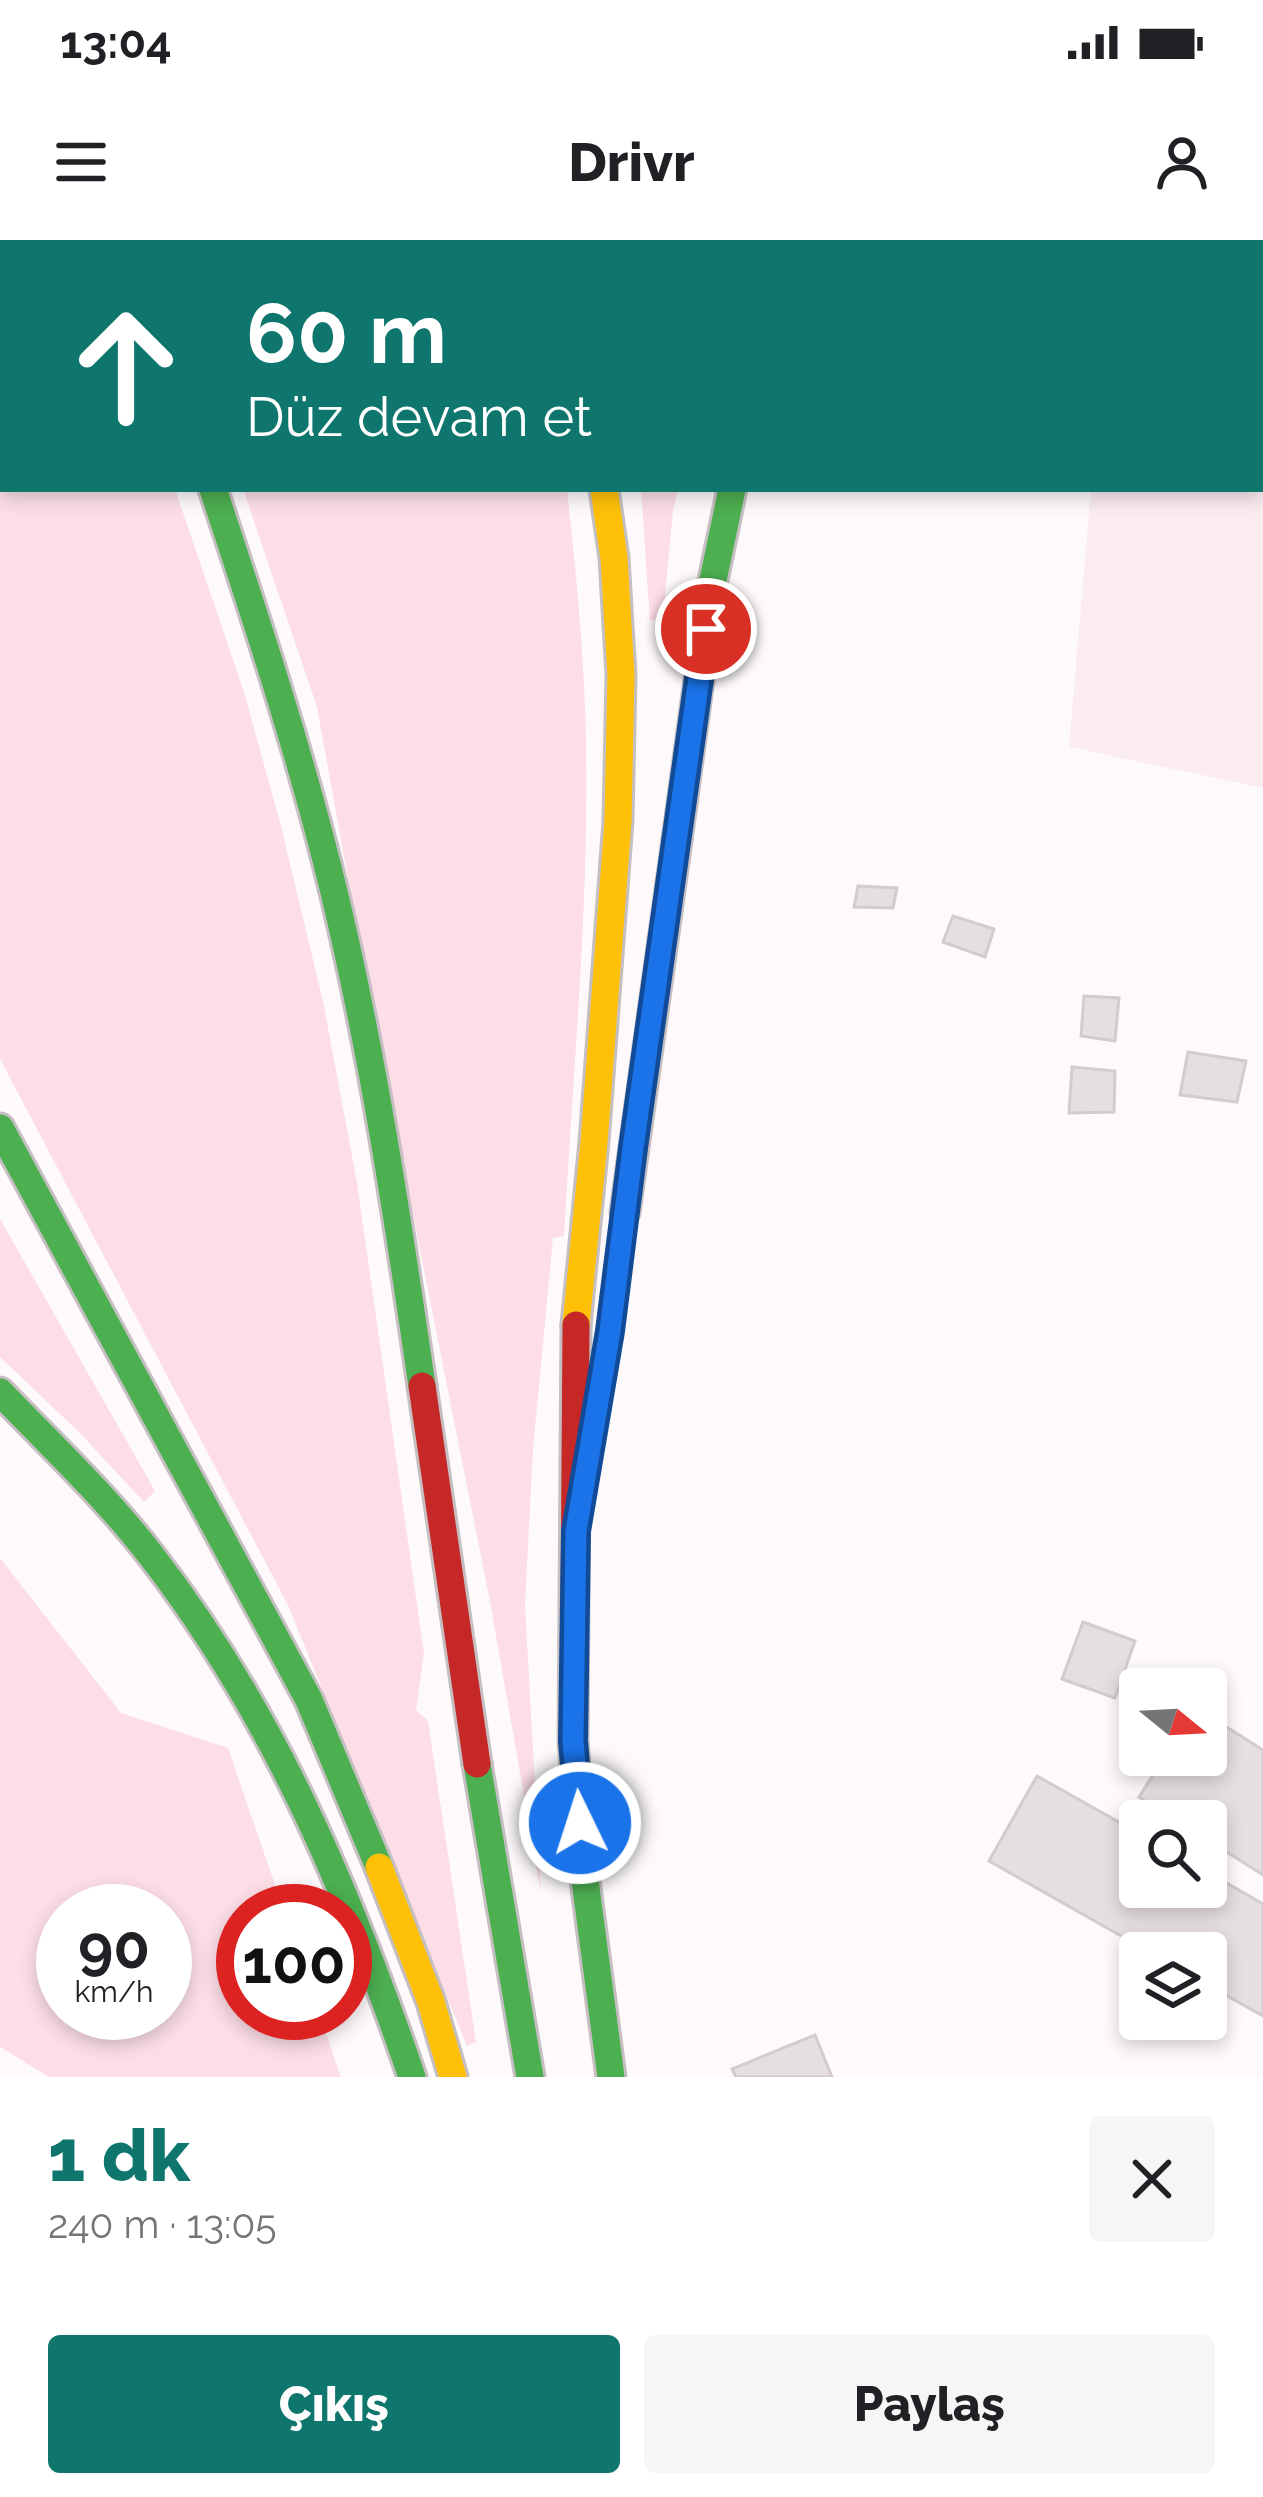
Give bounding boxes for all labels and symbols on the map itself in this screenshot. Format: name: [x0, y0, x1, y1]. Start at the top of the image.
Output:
pin: [655, 578, 757, 680]
north arrow: [1119, 1668, 1227, 1776]
position arrow: [517, 1760, 643, 1886]
speed limit sign: 100: [216, 1884, 372, 2040]

